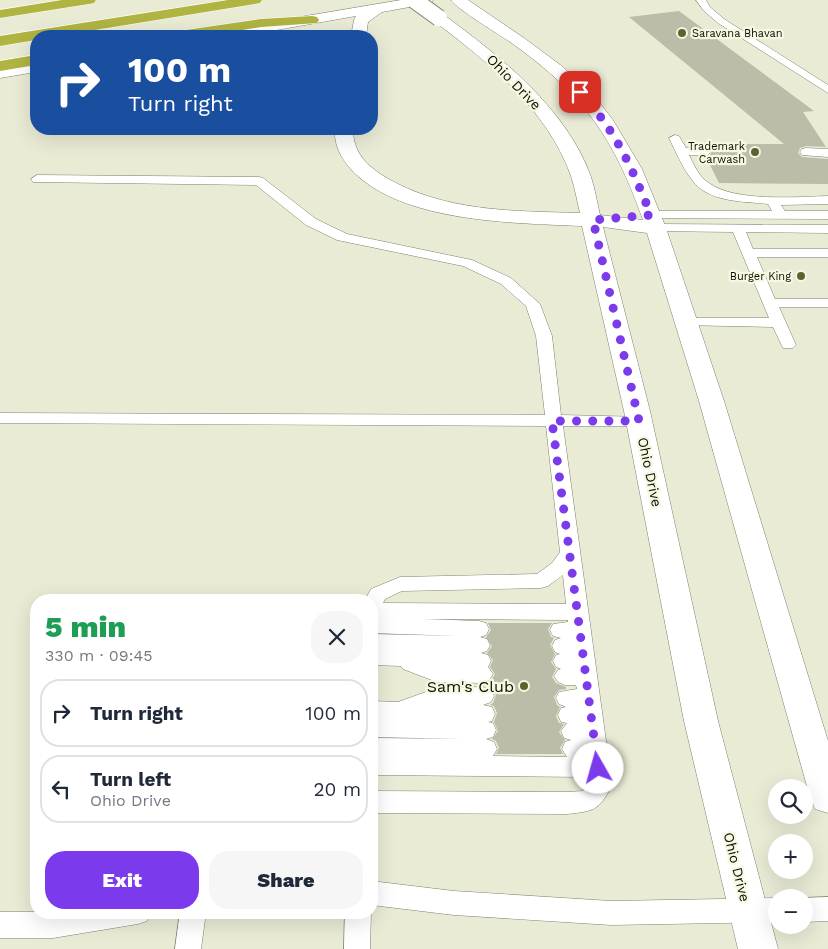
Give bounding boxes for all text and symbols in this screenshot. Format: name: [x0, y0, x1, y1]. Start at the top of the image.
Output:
marker: Saravana Bhavan: [676, 27, 688, 39]
place label: Saravana Bhavan: [692, 27, 783, 40]
text: 100 m: [128, 49, 231, 91]
icon: right: [45, 50, 110, 115]
street label: Ohio Drive: [484, 51, 544, 113]
pin: [559, 71, 601, 113]
icon: arrive: [566, 78, 594, 106]
text: Turn right: [128, 91, 233, 116]
place label: Trademark Carwash: [688, 140, 745, 166]
marker: Trademark Carwash: [749, 146, 761, 158]
place label: Burger King: [730, 270, 791, 283]
marker: Burger King: [795, 270, 807, 282]
street label: Ohio Drive: [635, 436, 665, 508]
text: 5 min: [45, 609, 126, 644]
button: close: [311, 611, 363, 663]
text: 330 m · 09:45: [45, 646, 153, 665]
place label: Sam's Club: [427, 677, 514, 696]
marker: Sam's Club: [518, 680, 530, 692]
icon: right: [47, 699, 75, 727]
text: Turn right: [90, 702, 183, 725]
text: 100 m: [305, 702, 361, 725]
position arrow: [571, 741, 623, 793]
text: Turn left: [90, 768, 171, 791]
icon: left: [47, 775, 75, 803]
text: 20 m: [314, 778, 361, 801]
map controls: [768, 779, 813, 934]
button: search: [768, 779, 813, 824]
text: Ohio Drive: [90, 791, 171, 810]
street label: Ohio Drive: [721, 831, 753, 903]
button: +: [768, 834, 813, 879]
button: Exit: [45, 851, 199, 909]
button: Share: [209, 851, 363, 909]
button: −: [768, 889, 813, 934]

